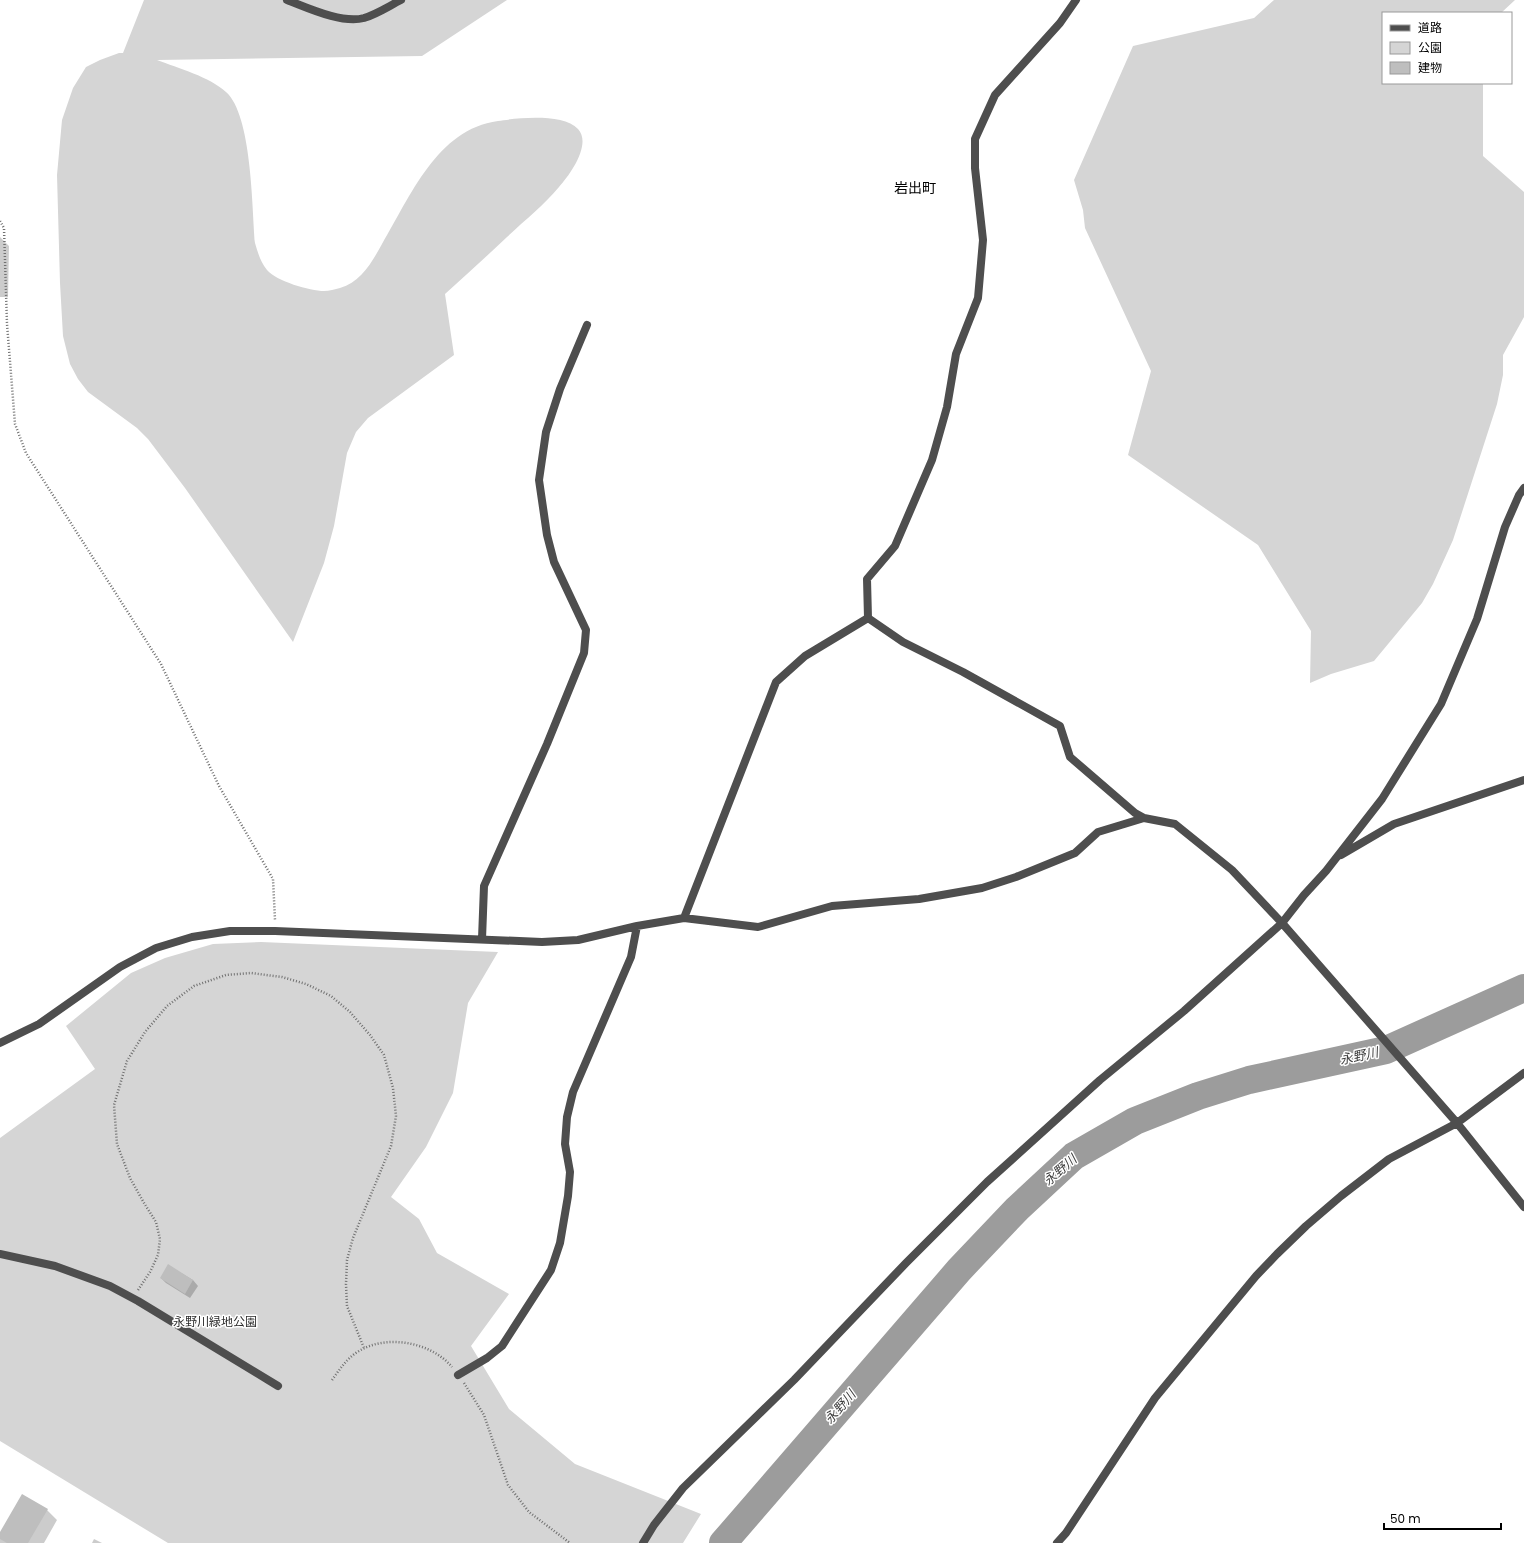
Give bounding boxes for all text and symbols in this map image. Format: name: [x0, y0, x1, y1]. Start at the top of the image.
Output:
legend: [1382, 12, 1512, 84]
text: 道路: [1418, 19, 1442, 36]
text: 公園: [1418, 39, 1442, 56]
text: 建物: [1418, 59, 1442, 76]
district label: 岩出町: [894, 178, 936, 198]
water label: 永野川: [1338, 1042, 1382, 1069]
water label: 永野川: [1039, 1149, 1082, 1190]
park label: 永野川緑地公園: [173, 1313, 257, 1330]
water label: 永野川: [820, 1385, 861, 1428]
scale bar: [1384, 1505, 1501, 1531]
text: 50 m: [1390, 1510, 1421, 1527]

